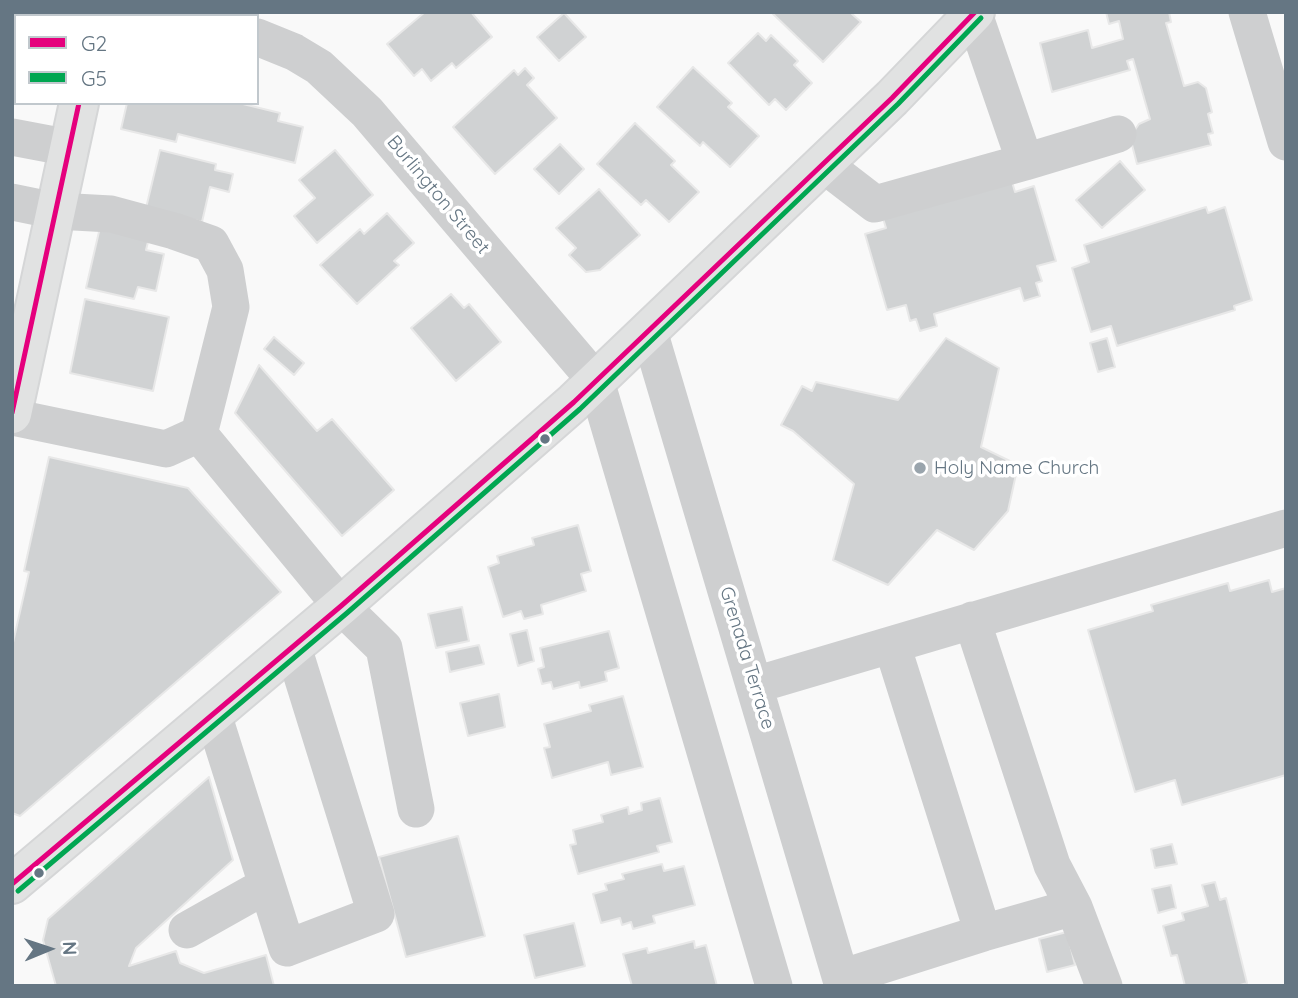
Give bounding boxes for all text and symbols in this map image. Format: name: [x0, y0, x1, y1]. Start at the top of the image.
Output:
legend: [14, 14, 259, 105]
text: G2: [81, 30, 107, 56]
text: G5: [81, 65, 107, 91]
street label: Burlington Street: [382, 131, 494, 259]
unlabelled marker: [538, 432, 552, 446]
place label: Holy Name Church: [934, 457, 1099, 479]
marker: Holy Name Church: [912, 460, 928, 476]
street label: Grenada Terrace: [714, 584, 780, 732]
unlabelled marker: [32, 866, 46, 880]
north arrow: [14, 914, 84, 984]
text: N: [58, 941, 82, 956]

